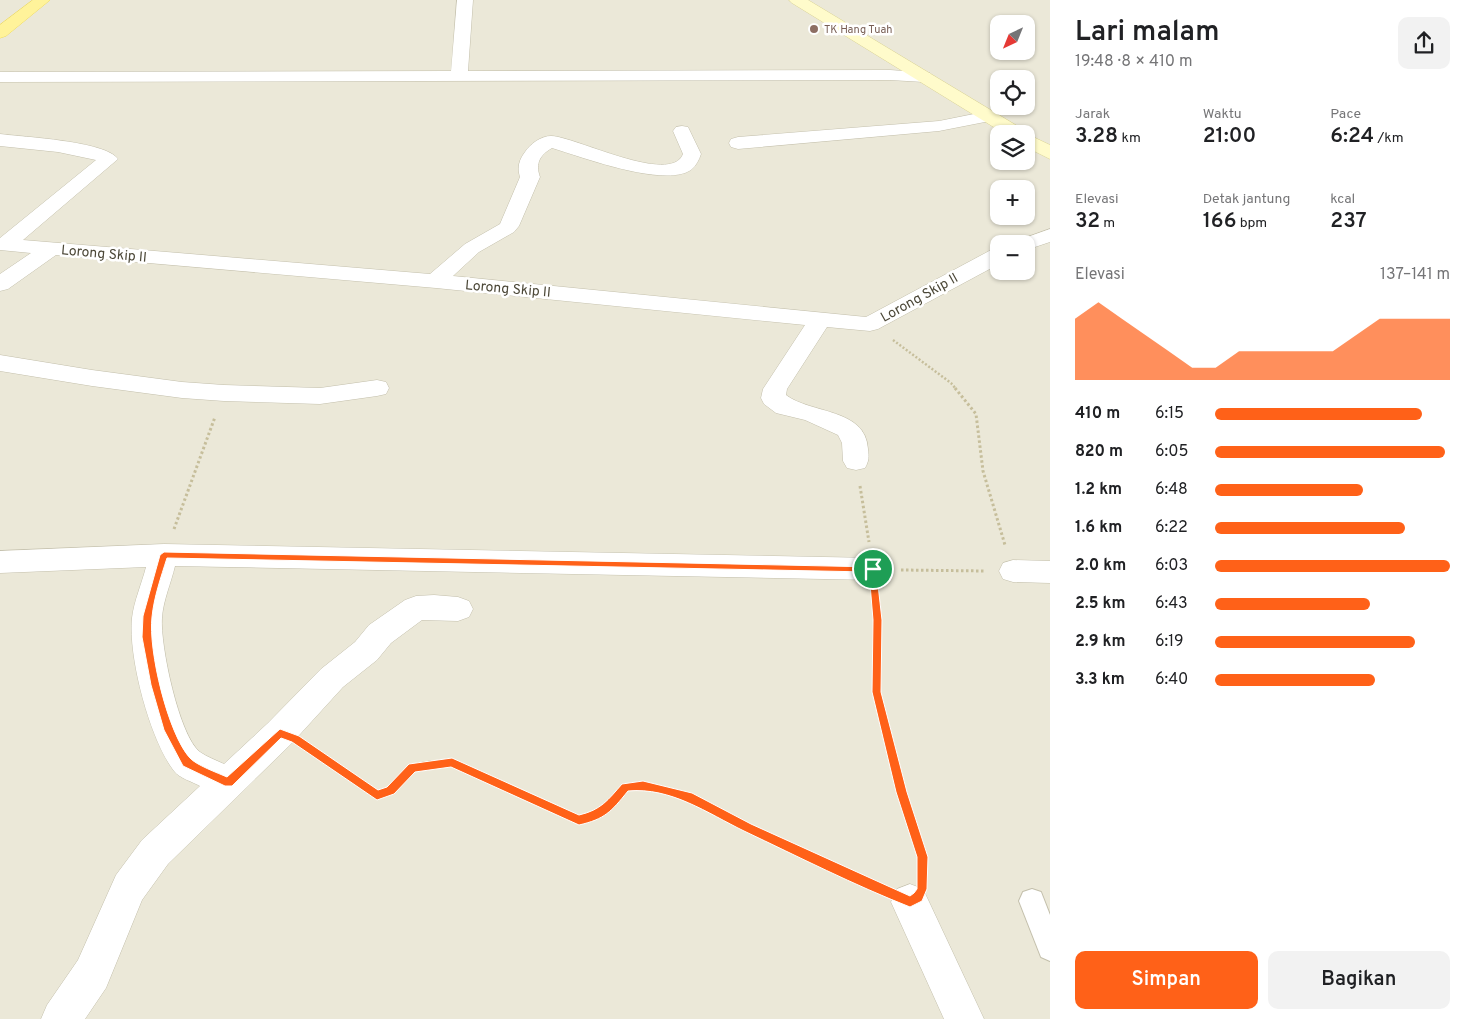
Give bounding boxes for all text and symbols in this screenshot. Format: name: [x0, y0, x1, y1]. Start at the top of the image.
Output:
north arrow: [990, 15, 1035, 60]
map controls: [990, 15, 1035, 280]
text: Lari malam: [1075, 15, 1219, 51]
button: share: [1398, 17, 1450, 69]
marker: TK Hang Tuah: [808, 23, 820, 35]
place label: TK Hang Tuah: [824, 23, 892, 37]
text: 19:48 · 8 × 410 m: [1075, 52, 1192, 72]
button: locate: [990, 70, 1035, 115]
text: Jarak: [1075, 106, 1110, 123]
text: Waktu: [1203, 106, 1242, 123]
text: Pace: [1330, 106, 1361, 123]
text: 3.28: [1075, 123, 1118, 150]
text: 21:00: [1203, 123, 1256, 150]
text: 6:24: [1330, 123, 1374, 150]
button: layers: [990, 125, 1035, 170]
text: km: [1118, 130, 1141, 147]
text: /km: [1374, 130, 1404, 147]
button: +: [990, 180, 1035, 225]
text: Elevasi: [1075, 191, 1119, 208]
text: Detak jantung: [1203, 191, 1290, 208]
text: kcal: [1330, 191, 1355, 208]
text: 32: [1075, 208, 1100, 235]
text: 166: [1203, 208, 1236, 235]
text: 237: [1330, 208, 1367, 235]
text: m: [1100, 215, 1115, 232]
text: bpm: [1236, 215, 1267, 232]
button: −: [990, 235, 1035, 280]
street label: Lorong Skip II: [60, 242, 148, 267]
text: Elevasi: [1075, 265, 1125, 285]
text: 137–141 m: [1380, 265, 1450, 285]
street label: Lorong Skip II: [878, 270, 962, 327]
street label: Lorong Skip II: [464, 277, 552, 302]
text: 410 m: [1075, 404, 1120, 424]
text: 6:15: [1155, 404, 1184, 424]
text: 820 m: [1075, 442, 1123, 462]
text: 6:05: [1155, 442, 1188, 462]
text: 1.2 km: [1075, 480, 1122, 500]
text: 6:48: [1155, 480, 1188, 500]
text: 1.6 km: [1075, 518, 1122, 538]
text: 6:22: [1155, 518, 1188, 538]
pin: [852, 548, 894, 590]
icon: arrive: [859, 555, 887, 583]
text: 2.0 km: [1075, 556, 1126, 576]
text: 6:03: [1155, 556, 1188, 576]
text: 2.5 km: [1075, 594, 1125, 614]
text: 6:43: [1155, 594, 1188, 614]
text: 2.9 km: [1075, 632, 1126, 652]
text: 6:19: [1155, 632, 1184, 652]
text: 3.3 km: [1075, 670, 1125, 690]
text: 6:40: [1155, 670, 1188, 690]
button: Simpan: [1075, 951, 1258, 1009]
button: Bagikan: [1268, 951, 1450, 1009]

